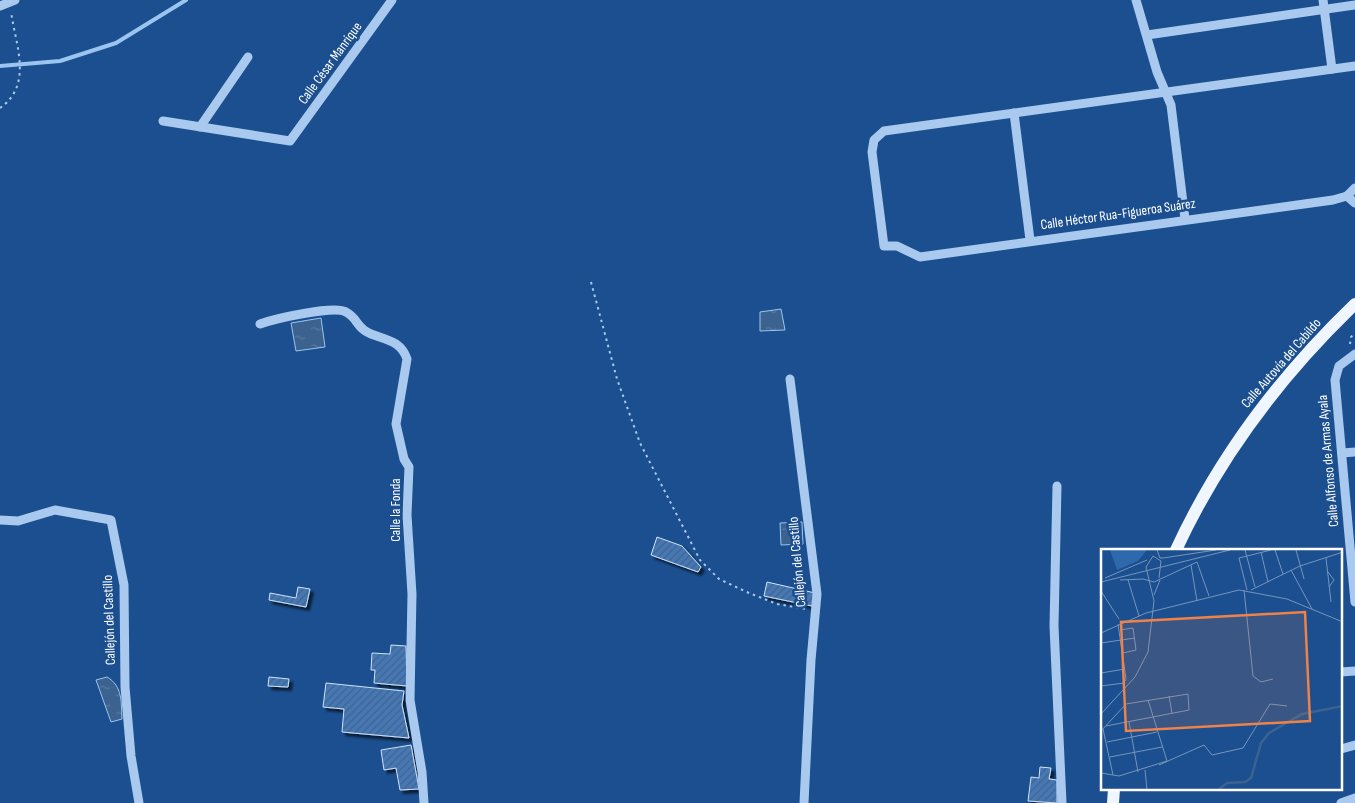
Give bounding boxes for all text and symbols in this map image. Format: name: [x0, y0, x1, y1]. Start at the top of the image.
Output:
street label: Calle César Manrique: [294, 19, 366, 107]
street label: Calle Héctor Rua-Figueroa Suárez: [1039, 195, 1197, 233]
street label: Calle Autovía del Cabildo: [1237, 315, 1325, 411]
street label: Calle Alfonso de Armas Ayala: [1314, 394, 1342, 528]
street label: Calle la Fonda: [387, 478, 404, 542]
street label: Callejón del Castillo: [785, 516, 809, 608]
inset map: [1101, 549, 1342, 790]
street label: Callejón del Castillo: [99, 574, 119, 666]

